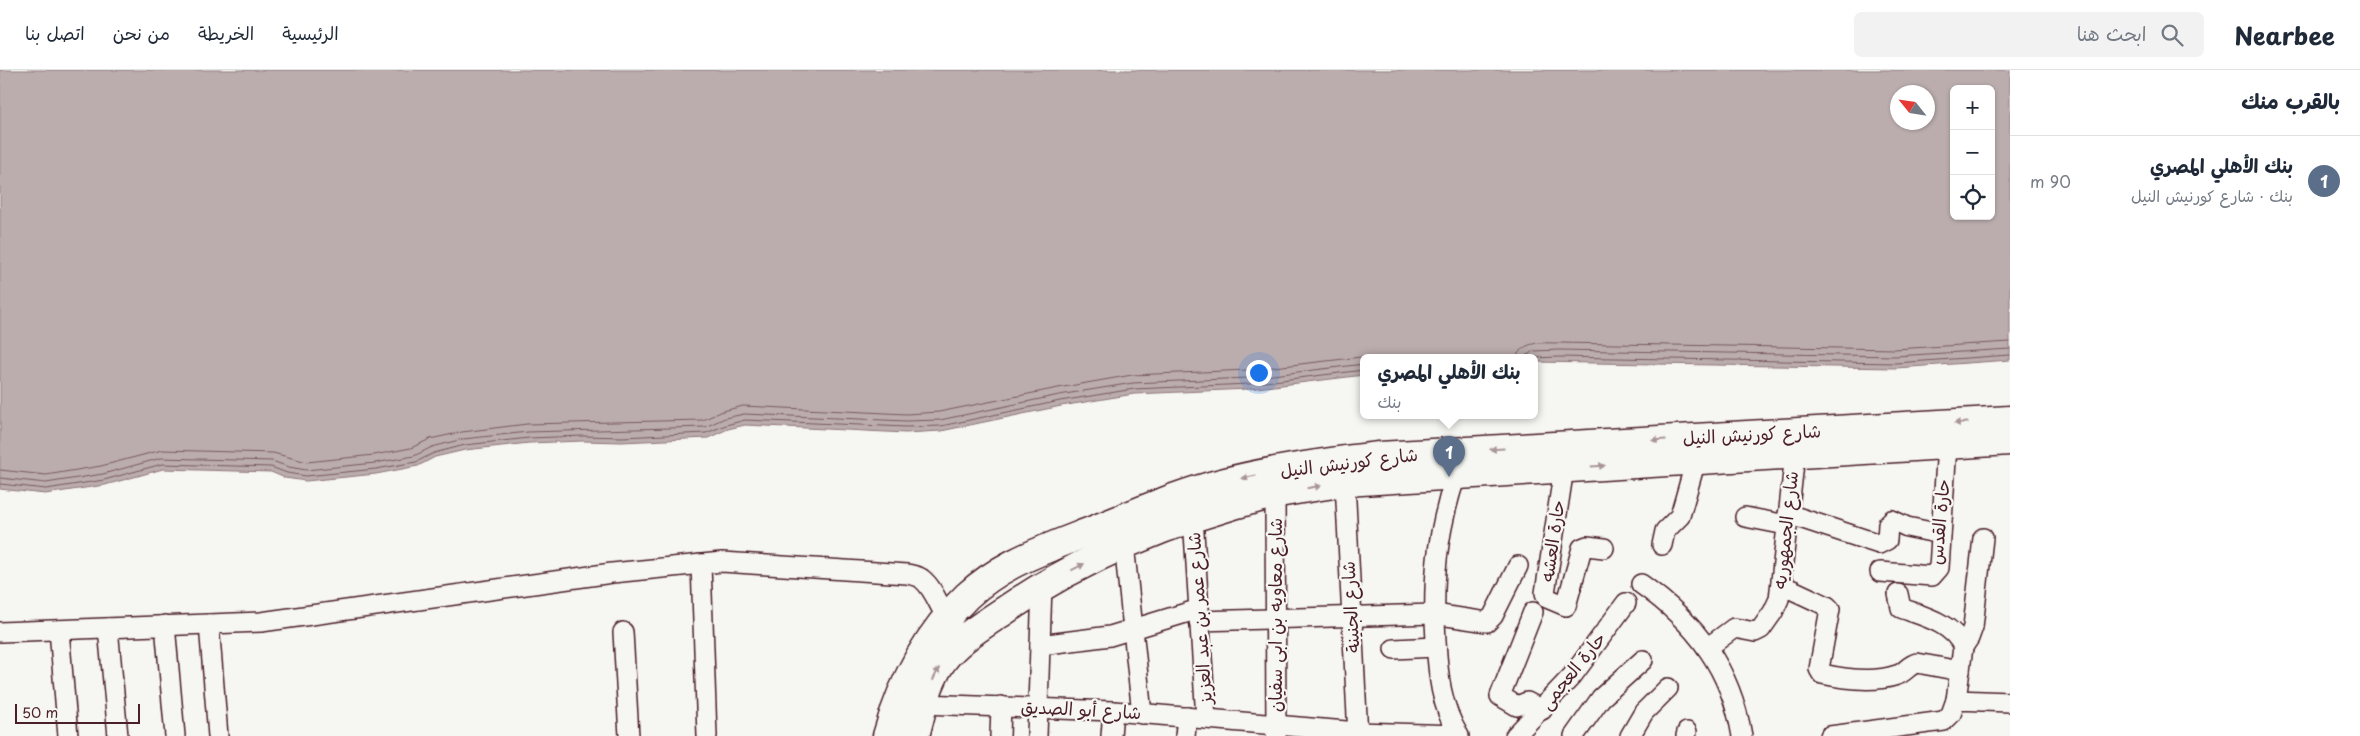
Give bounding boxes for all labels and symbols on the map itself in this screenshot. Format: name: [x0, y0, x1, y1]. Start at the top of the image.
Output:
north arrow: [1890, 85, 1935, 130]
your location: [1246, 360, 1272, 386]
street label: شارع كورنيش النيل: [1682, 416, 1822, 451]
one-way arrow: [1953, 419, 1969, 427]
pin: 1: [1433, 436, 1465, 477]
one-way arrow: [1651, 436, 1667, 444]
street label: شارع كورنيش النيل: [1278, 440, 1419, 483]
one-way arrow: [1489, 446, 1505, 454]
one-way arrow: [1590, 462, 1606, 470]
street label: شارع الجمهوريه: [1765, 469, 1804, 590]
one-way arrow: [1242, 473, 1257, 481]
street label: حارة القدس: [1921, 478, 1956, 566]
one-way arrow: [1306, 483, 1322, 491]
street label: حارة العشه: [1532, 498, 1571, 583]
street label: شارع معاويه بن ابى سفيان: [1261, 518, 1288, 712]
street label: شارع عمر بن عبد العزيز: [1179, 531, 1218, 707]
street label: شارع الجنينة: [1334, 560, 1365, 654]
one-way arrow: [1071, 563, 1085, 571]
street label: حارة العجمى: [1532, 625, 1612, 715]
one-way arrow: [932, 666, 940, 681]
street label: شارع أبو الصديق: [1020, 692, 1142, 725]
scale bar: [15, 701, 140, 724]

